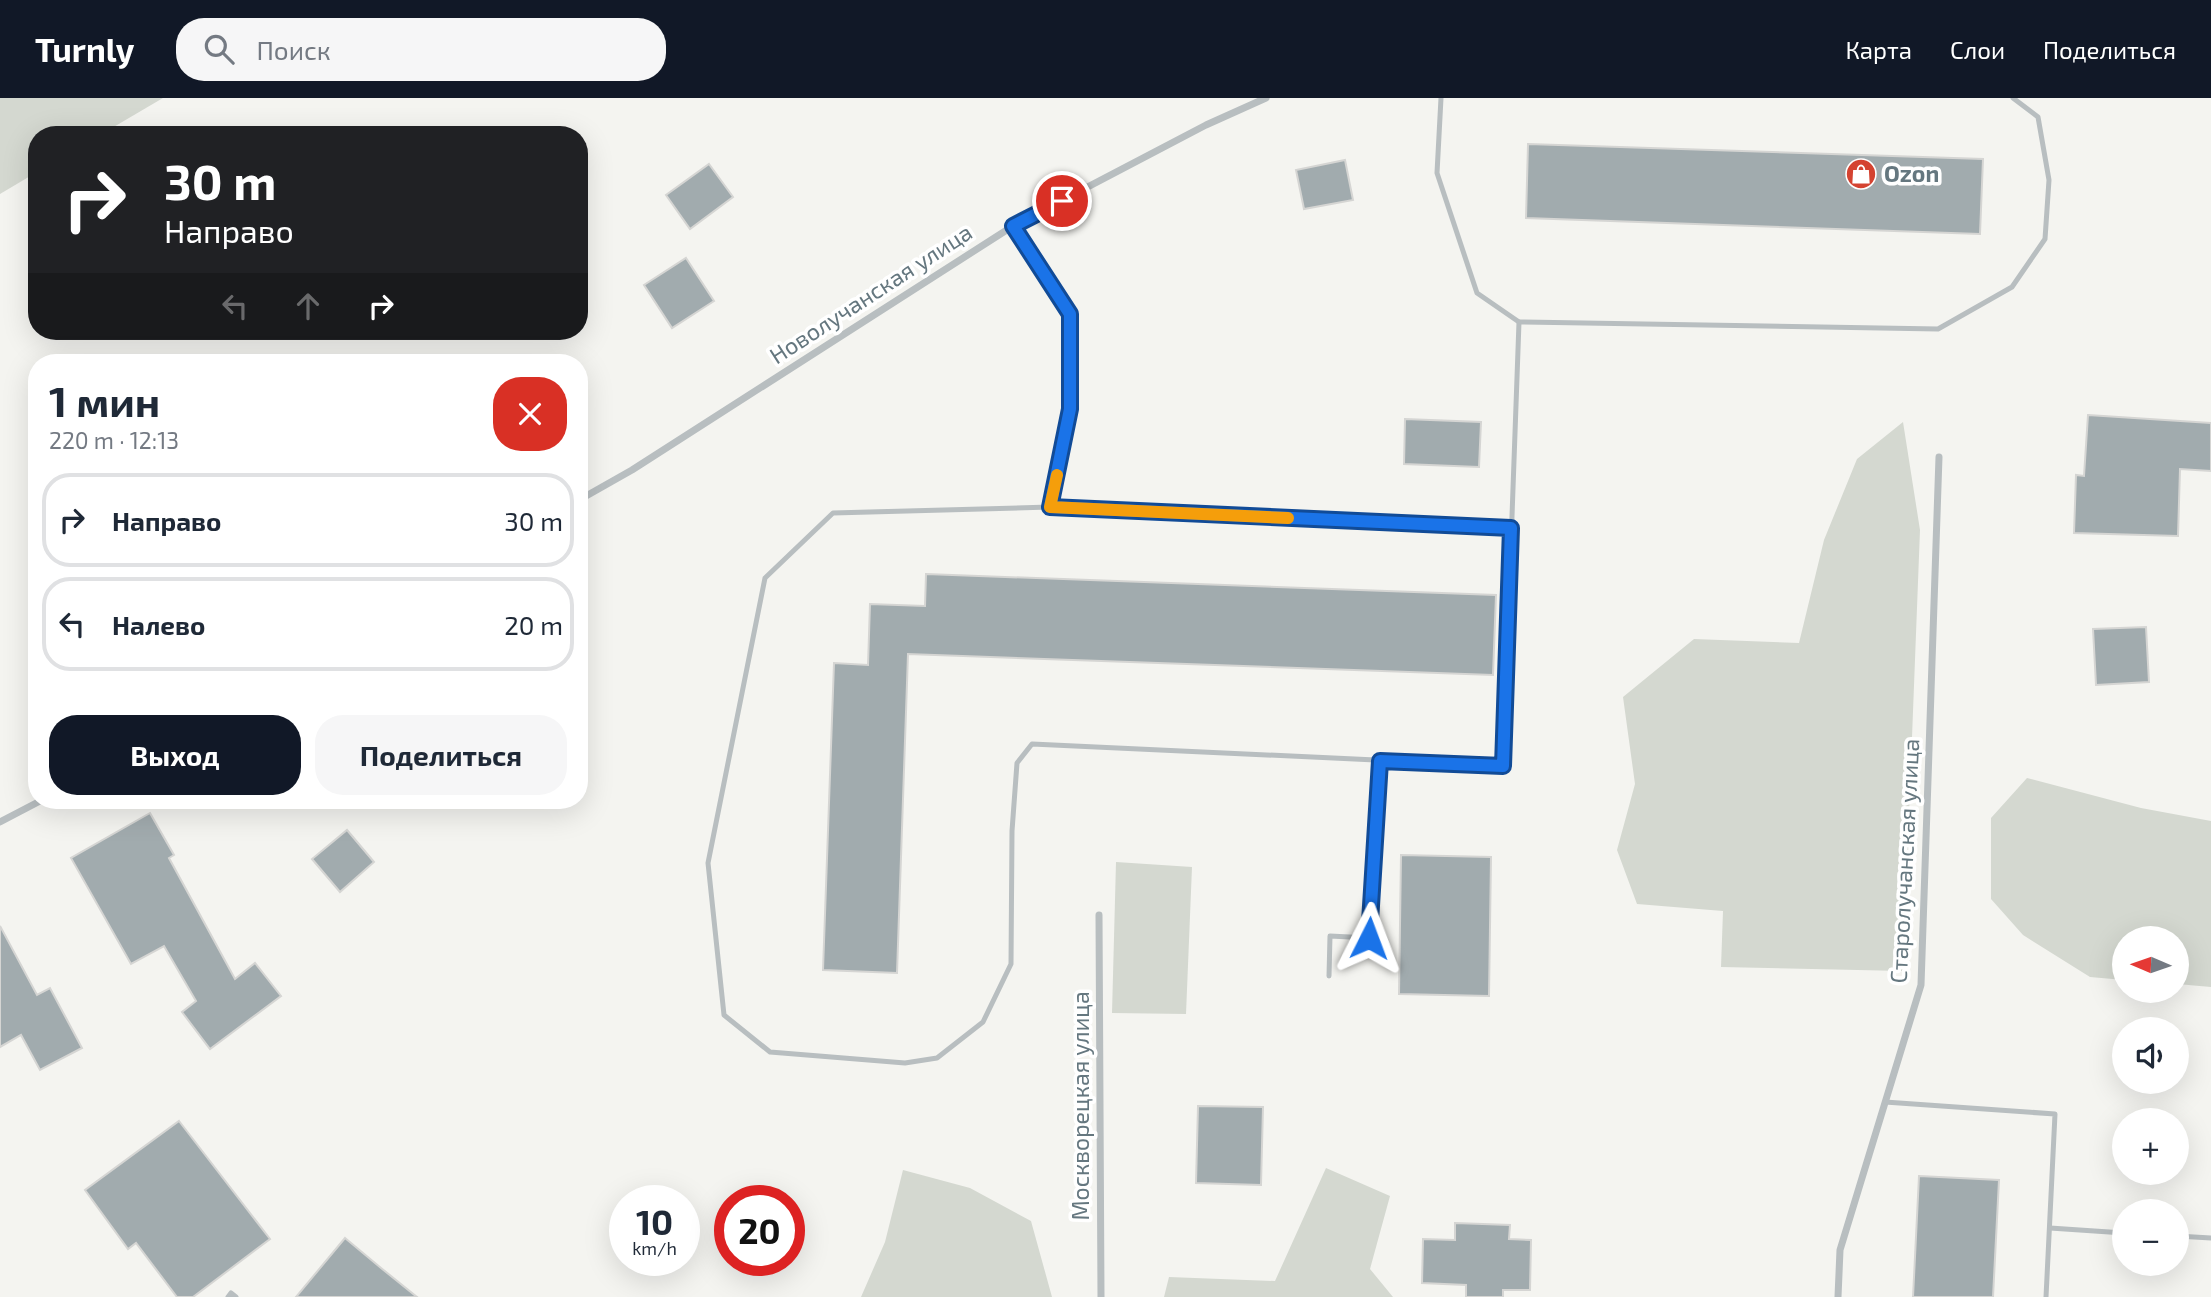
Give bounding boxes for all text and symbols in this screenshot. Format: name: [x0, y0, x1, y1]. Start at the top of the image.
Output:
search box: [176, 18, 666, 81]
text: Turnly: [35, 29, 134, 69]
icon: search: [200, 30, 238, 68]
text: Поиск: [256, 34, 331, 65]
text: Карта: [1845, 35, 1912, 64]
text: Слои: [1950, 35, 2005, 64]
text: Поделиться: [2043, 35, 2176, 64]
text: 30 m: [164, 151, 276, 210]
icon: right: [49, 154, 140, 245]
shop icon: Ozon: [1844, 157, 1878, 191]
place label: Ozon: [1884, 159, 1939, 187]
pin: [1032, 171, 1092, 231]
icon: arrive: [1043, 182, 1081, 220]
text: Направо: [164, 211, 294, 249]
street label: Новолучанская улица: [764, 217, 978, 370]
icon: left: [216, 287, 254, 325]
icon: ahead: [289, 287, 327, 325]
icon: right: [362, 287, 400, 325]
text: 1 мин: [49, 375, 160, 425]
button: close: [493, 377, 567, 451]
text: 220 m · 12:13: [49, 426, 179, 454]
icon: right: [53, 501, 91, 539]
text: Направо: [112, 505, 221, 536]
text: 30 m: [504, 505, 563, 536]
icon: left: [53, 605, 91, 643]
text: Налево: [112, 609, 205, 640]
text: 20 m: [504, 609, 563, 640]
button: Выход: [49, 715, 301, 795]
button: Поделиться: [315, 715, 567, 795]
street label: Старолучанская улица: [1884, 738, 1925, 984]
position arrow: [1332, 901, 1406, 975]
north arrow: [2112, 926, 2189, 1003]
map controls: [2112, 926, 2189, 1276]
street label: Москворецкая улица: [1066, 991, 1095, 1221]
button: sound: [2112, 1017, 2189, 1094]
button: +: [2112, 1108, 2189, 1185]
speed limit sign: 20: [714, 1185, 805, 1276]
button: −: [2112, 1199, 2189, 1276]
text: 10: [636, 1200, 673, 1242]
text: km/h: [632, 1237, 677, 1259]

